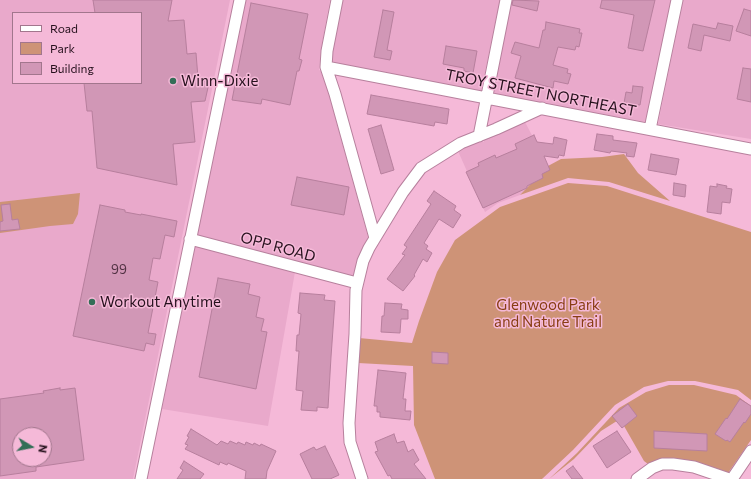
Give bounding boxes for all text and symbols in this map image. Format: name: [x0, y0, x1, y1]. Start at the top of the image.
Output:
legend: [12, 12, 142, 84]
text: Road: [50, 21, 78, 35]
text: Park: [50, 41, 75, 55]
text: Building: [50, 61, 94, 75]
street label: TROY STREET NORTHEAST: [444, 66, 638, 120]
place label: Winn-Dixie: [181, 72, 258, 90]
marker: Winn-Dixie: [168, 76, 178, 86]
street label: OPP ROAD: [238, 228, 318, 266]
house number: 99: [111, 262, 127, 278]
place label: Workout Anytime: [100, 293, 221, 311]
park label: Glenwood Park and Nature Trail: [494, 296, 602, 331]
marker: Workout Anytime: [87, 297, 97, 307]
north arrow: [12, 427, 52, 467]
text: N: [36, 444, 50, 454]

